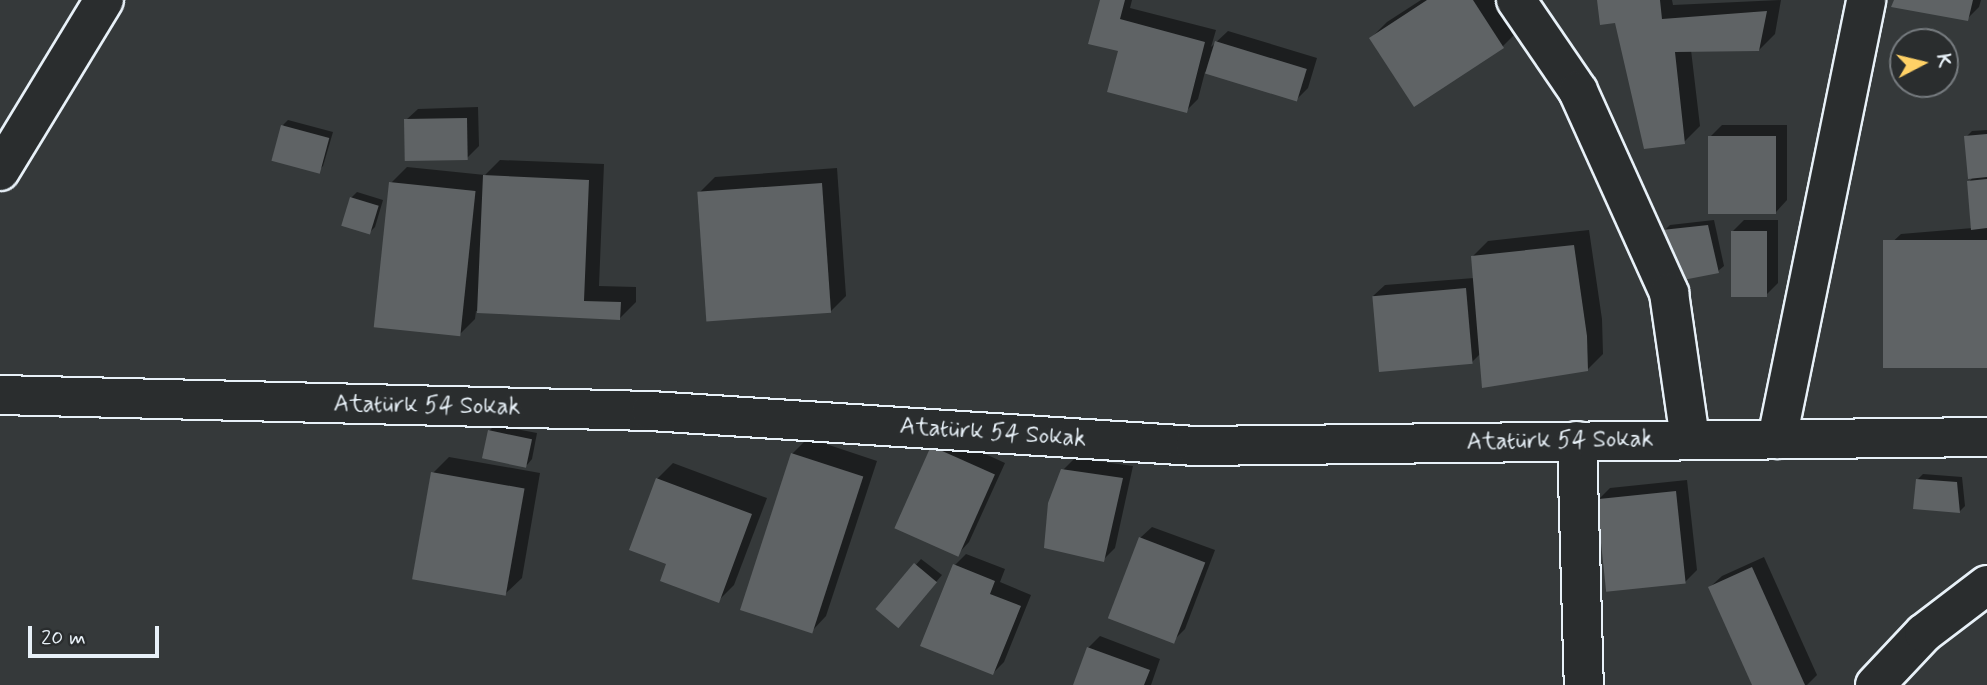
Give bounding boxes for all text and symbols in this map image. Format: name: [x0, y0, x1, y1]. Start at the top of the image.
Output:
north arrow: [1889, 28, 1959, 98]
text: K: [1930, 52, 1957, 69]
street label: Atatürk 54 Sokak: [333, 390, 521, 422]
street label: Atatürk 54 Sokak: [899, 412, 1087, 454]
street label: Atatürk 54 Sokak: [1466, 425, 1654, 457]
scale bar: [32, 612, 163, 656]
text: 20 m: [41, 624, 86, 652]

